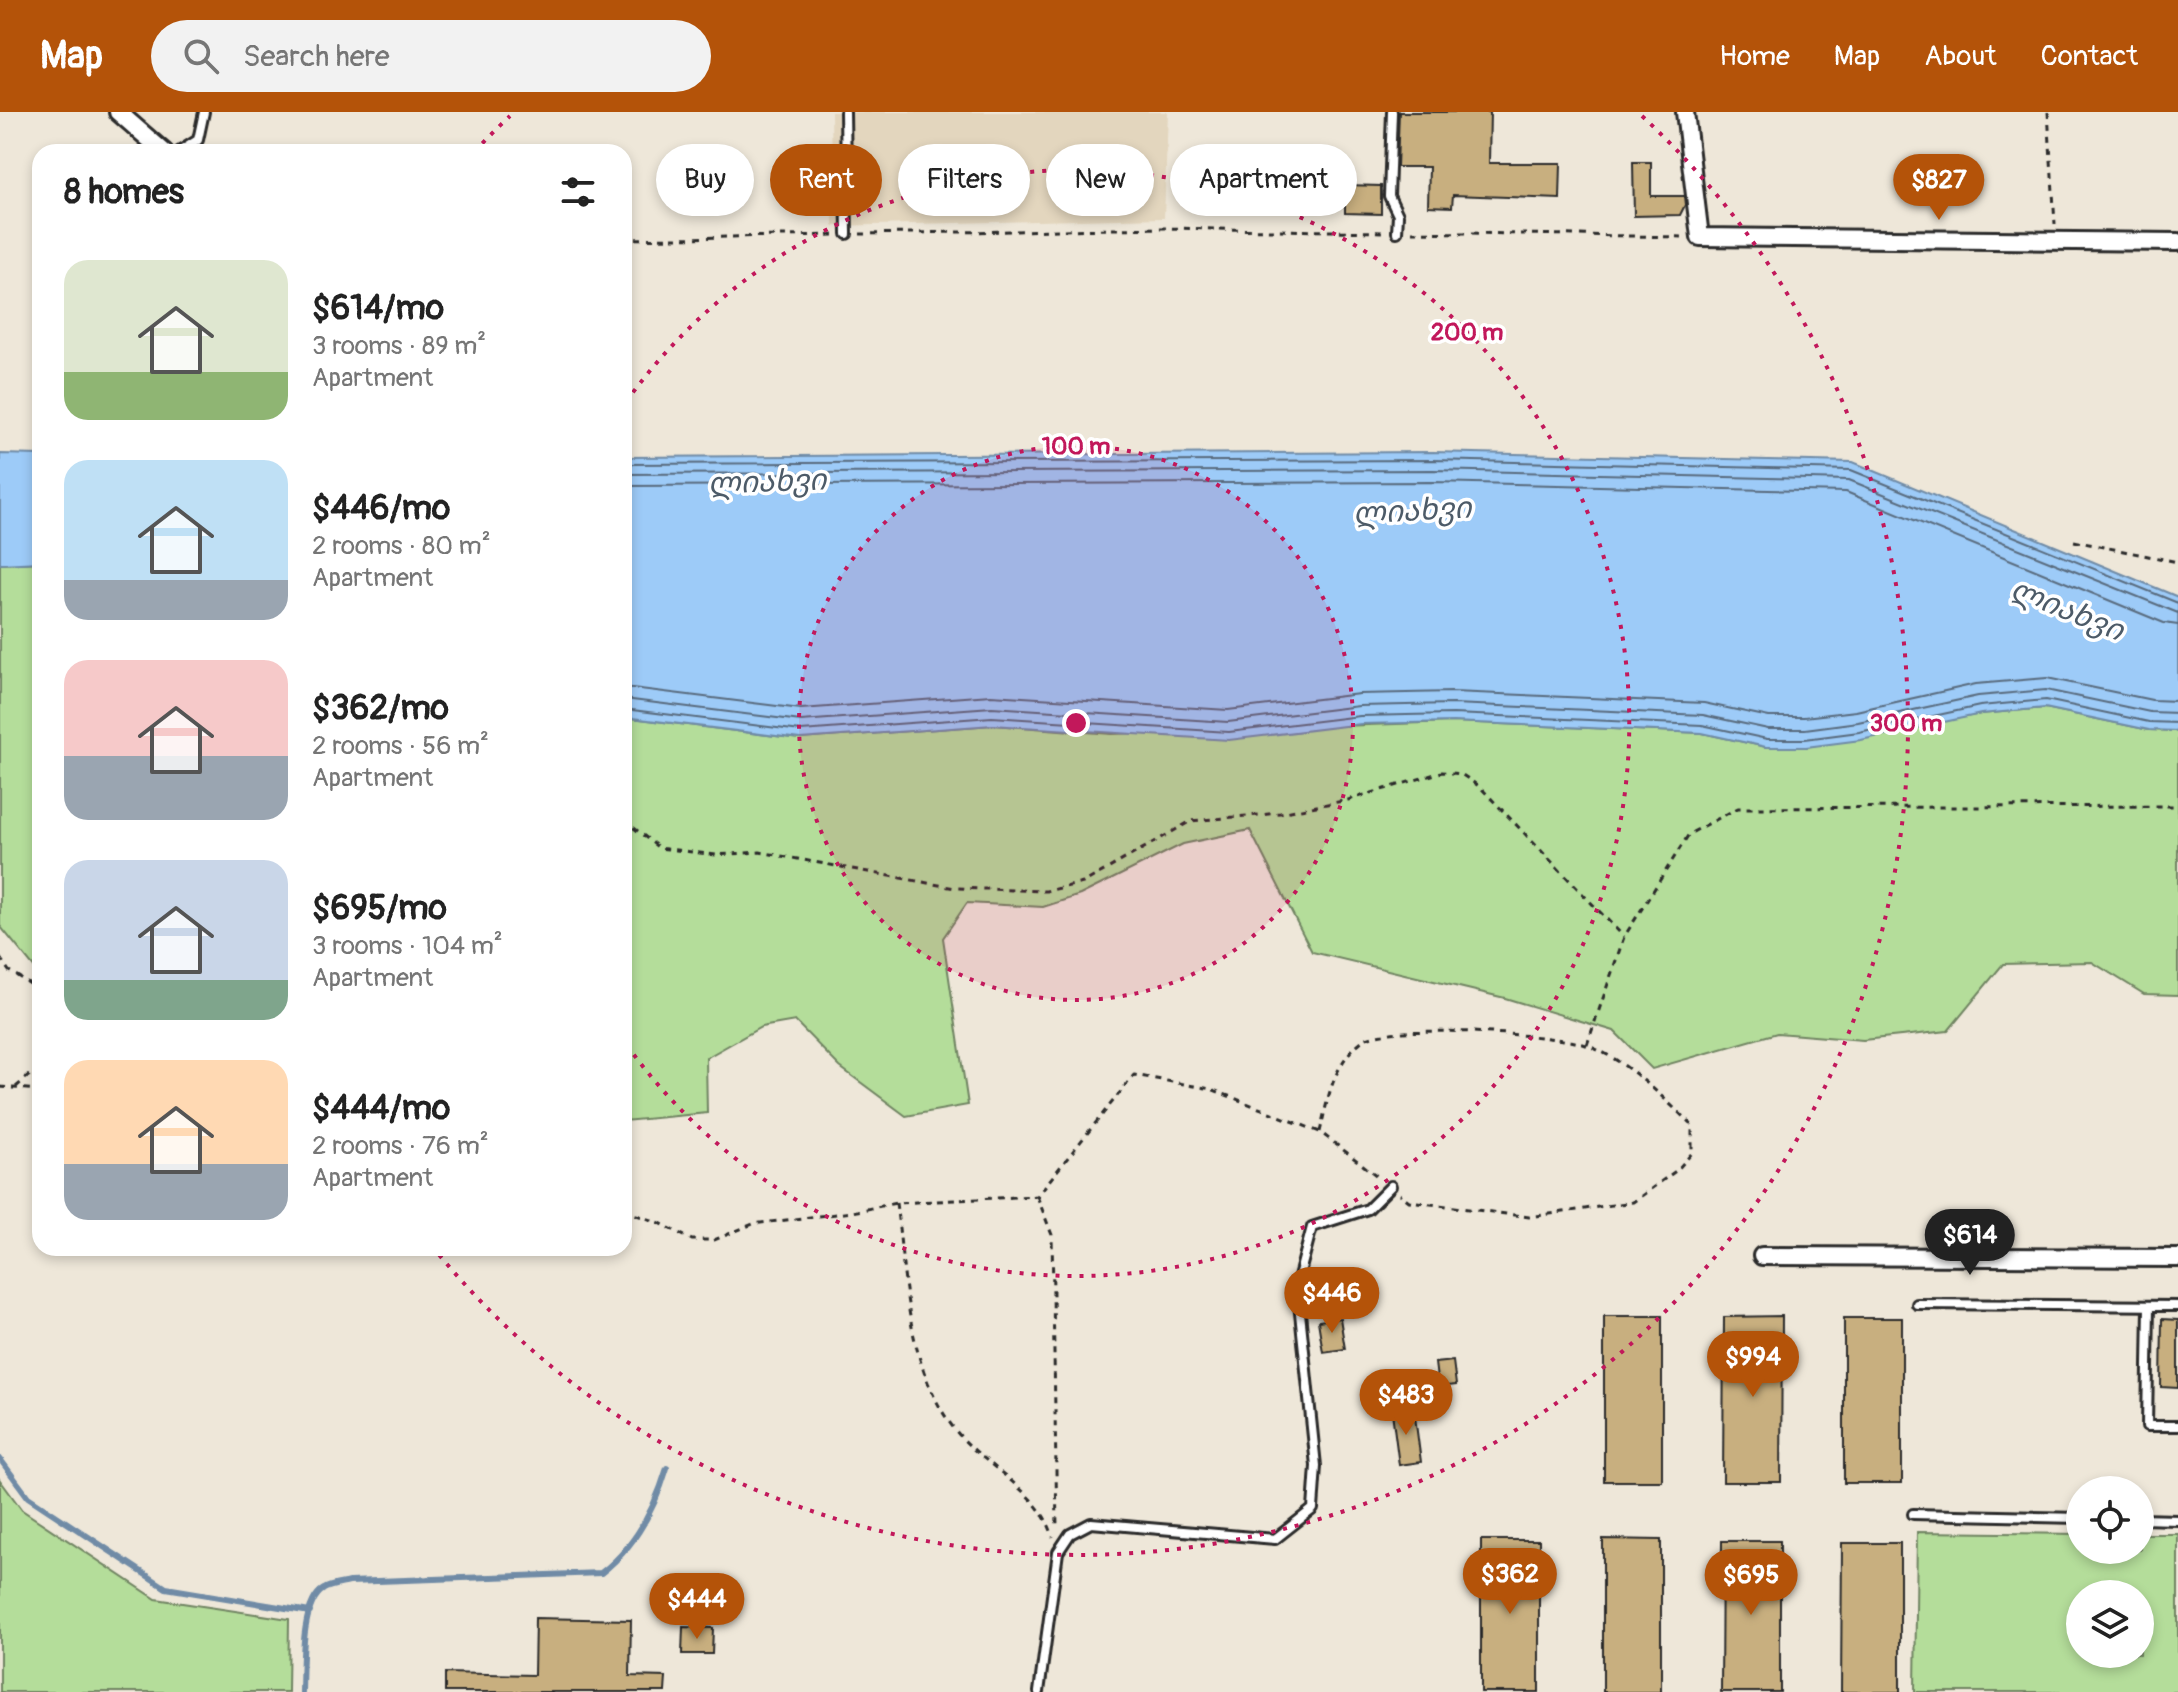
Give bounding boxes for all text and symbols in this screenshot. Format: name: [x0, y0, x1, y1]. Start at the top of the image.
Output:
search box: [151, 20, 711, 92]
text: Map: [40, 32, 103, 80]
icon: search: [179, 34, 223, 78]
text: Search here: [243, 38, 390, 75]
text: Home: [1719, 39, 1790, 74]
text: Map: [1834, 39, 1880, 74]
text: About: [1924, 39, 1997, 74]
text: Contact: [2041, 39, 2138, 74]
chip: Buy: [656, 144, 754, 216]
chip: Rent: [770, 144, 882, 216]
chip: Filters: [898, 144, 1030, 216]
chip: New: [1046, 144, 1154, 216]
chip: Apartment: [1170, 144, 1357, 216]
pin: $827: [1892, 154, 1986, 222]
text: $827: [1911, 164, 1967, 196]
icon: filters: [556, 170, 600, 214]
text: 8 homes: [64, 171, 184, 214]
text: $614/mo: [312, 287, 444, 330]
icon: home: [128, 292, 224, 388]
text: 200 m: [1431, 318, 1503, 347]
text: 3 rooms · 89 m²: [312, 330, 486, 362]
text: Apartment: [312, 362, 433, 394]
text: 100 m: [1042, 432, 1110, 461]
water label: ლიახვი: [707, 461, 829, 503]
text: $446/mo: [312, 487, 450, 530]
water label: ლიახვი: [1352, 489, 1474, 533]
icon: home: [128, 492, 224, 588]
text: 2 rooms · 80 m²: [312, 530, 491, 562]
text: Apartment: [312, 562, 433, 594]
water label: ლიახვი: [2005, 571, 2131, 650]
text: $362/mo: [312, 687, 449, 730]
icon: home: [128, 692, 224, 788]
centre of rings: [1062, 709, 1090, 737]
text: 300 m: [1870, 709, 1942, 738]
text: 2 rooms · 56 m²: [312, 730, 489, 762]
text: Apartment: [312, 762, 433, 794]
text: $695/mo: [312, 887, 447, 930]
icon: home: [128, 892, 224, 988]
text: 3 rooms · 104 m²: [312, 930, 503, 962]
text: Apartment: [312, 962, 433, 994]
text: $444/mo: [312, 1087, 450, 1130]
icon: home: [128, 1092, 224, 1188]
text: 2 rooms · 76 m²: [312, 1130, 489, 1162]
text: Apartment: [312, 1162, 433, 1194]
pin: $614: [1923, 1209, 2017, 1277]
text: $614: [1943, 1219, 1997, 1251]
pin: $446: [1285, 1267, 1379, 1335]
text: $446: [1302, 1277, 1362, 1309]
pin: $994: [1706, 1331, 1800, 1399]
text: $994: [1725, 1341, 1781, 1373]
pin: $483: [1359, 1369, 1453, 1437]
text: $483: [1378, 1379, 1434, 1411]
map controls: [2066, 1476, 2154, 1668]
button: locate: [2066, 1476, 2154, 1564]
pin: $362: [1463, 1548, 1557, 1616]
pin: $695: [1704, 1549, 1798, 1617]
text: $362: [1481, 1558, 1539, 1590]
text: $695: [1723, 1559, 1779, 1591]
pin: $444: [650, 1573, 744, 1641]
button: layers: [2066, 1580, 2154, 1668]
text: $444: [667, 1583, 727, 1615]

